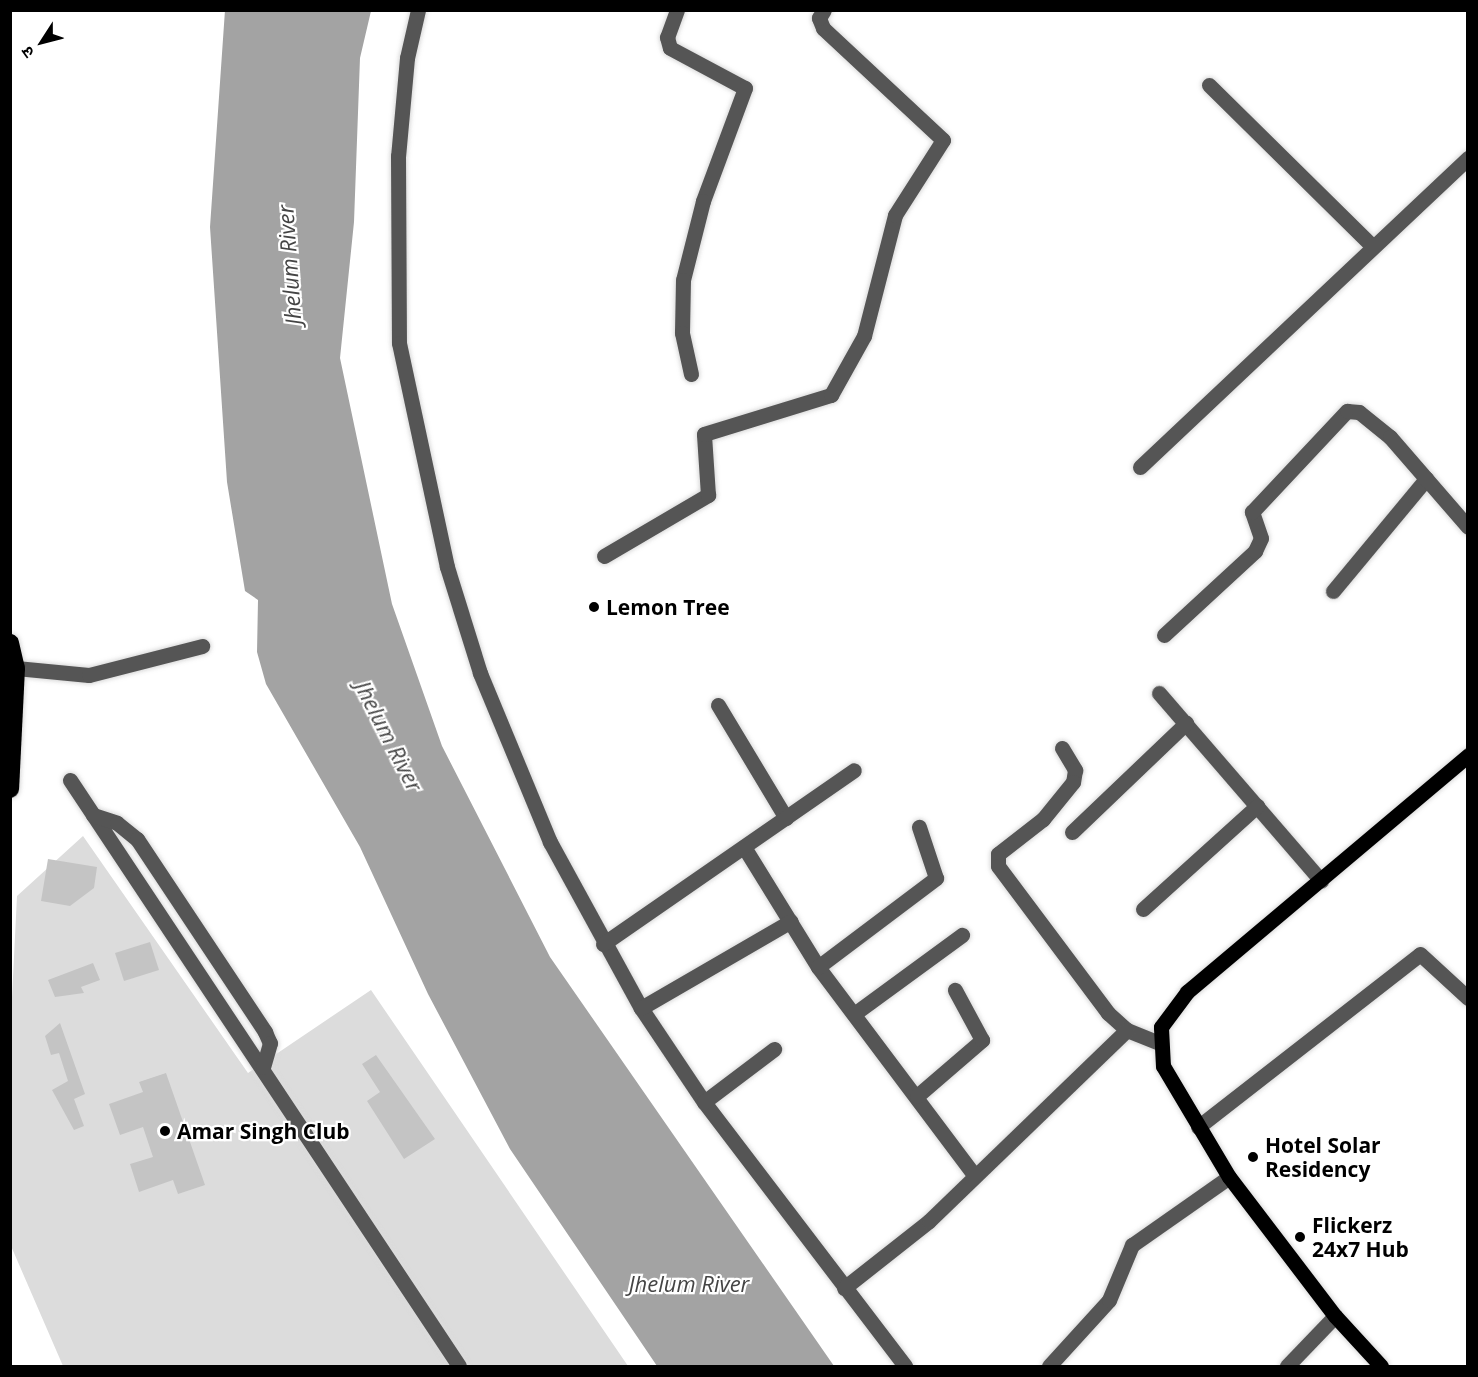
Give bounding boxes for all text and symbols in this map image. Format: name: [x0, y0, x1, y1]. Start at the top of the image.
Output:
north arrow: [12, 12, 72, 72]
text: उ: [16, 42, 39, 63]
water label: Jhelum River: [272, 204, 306, 326]
place label: Lemon Tree: [606, 594, 730, 620]
marker: Lemon Tree: [587, 600, 601, 614]
water label: Jhelum River: [350, 676, 428, 796]
place label: Amar Singh Club: [177, 1118, 350, 1144]
marker: Amar Singh Club: [158, 1124, 172, 1138]
place label: Hotel Solar Residency: [1265, 1132, 1381, 1182]
marker: Hotel Solar Residency: [1246, 1150, 1260, 1164]
place label: Flickerz 24x7 Hub: [1312, 1212, 1409, 1262]
marker: Flickerz 24x7 Hub: [1293, 1230, 1307, 1244]
water label: Jhelum River: [629, 1271, 749, 1297]

